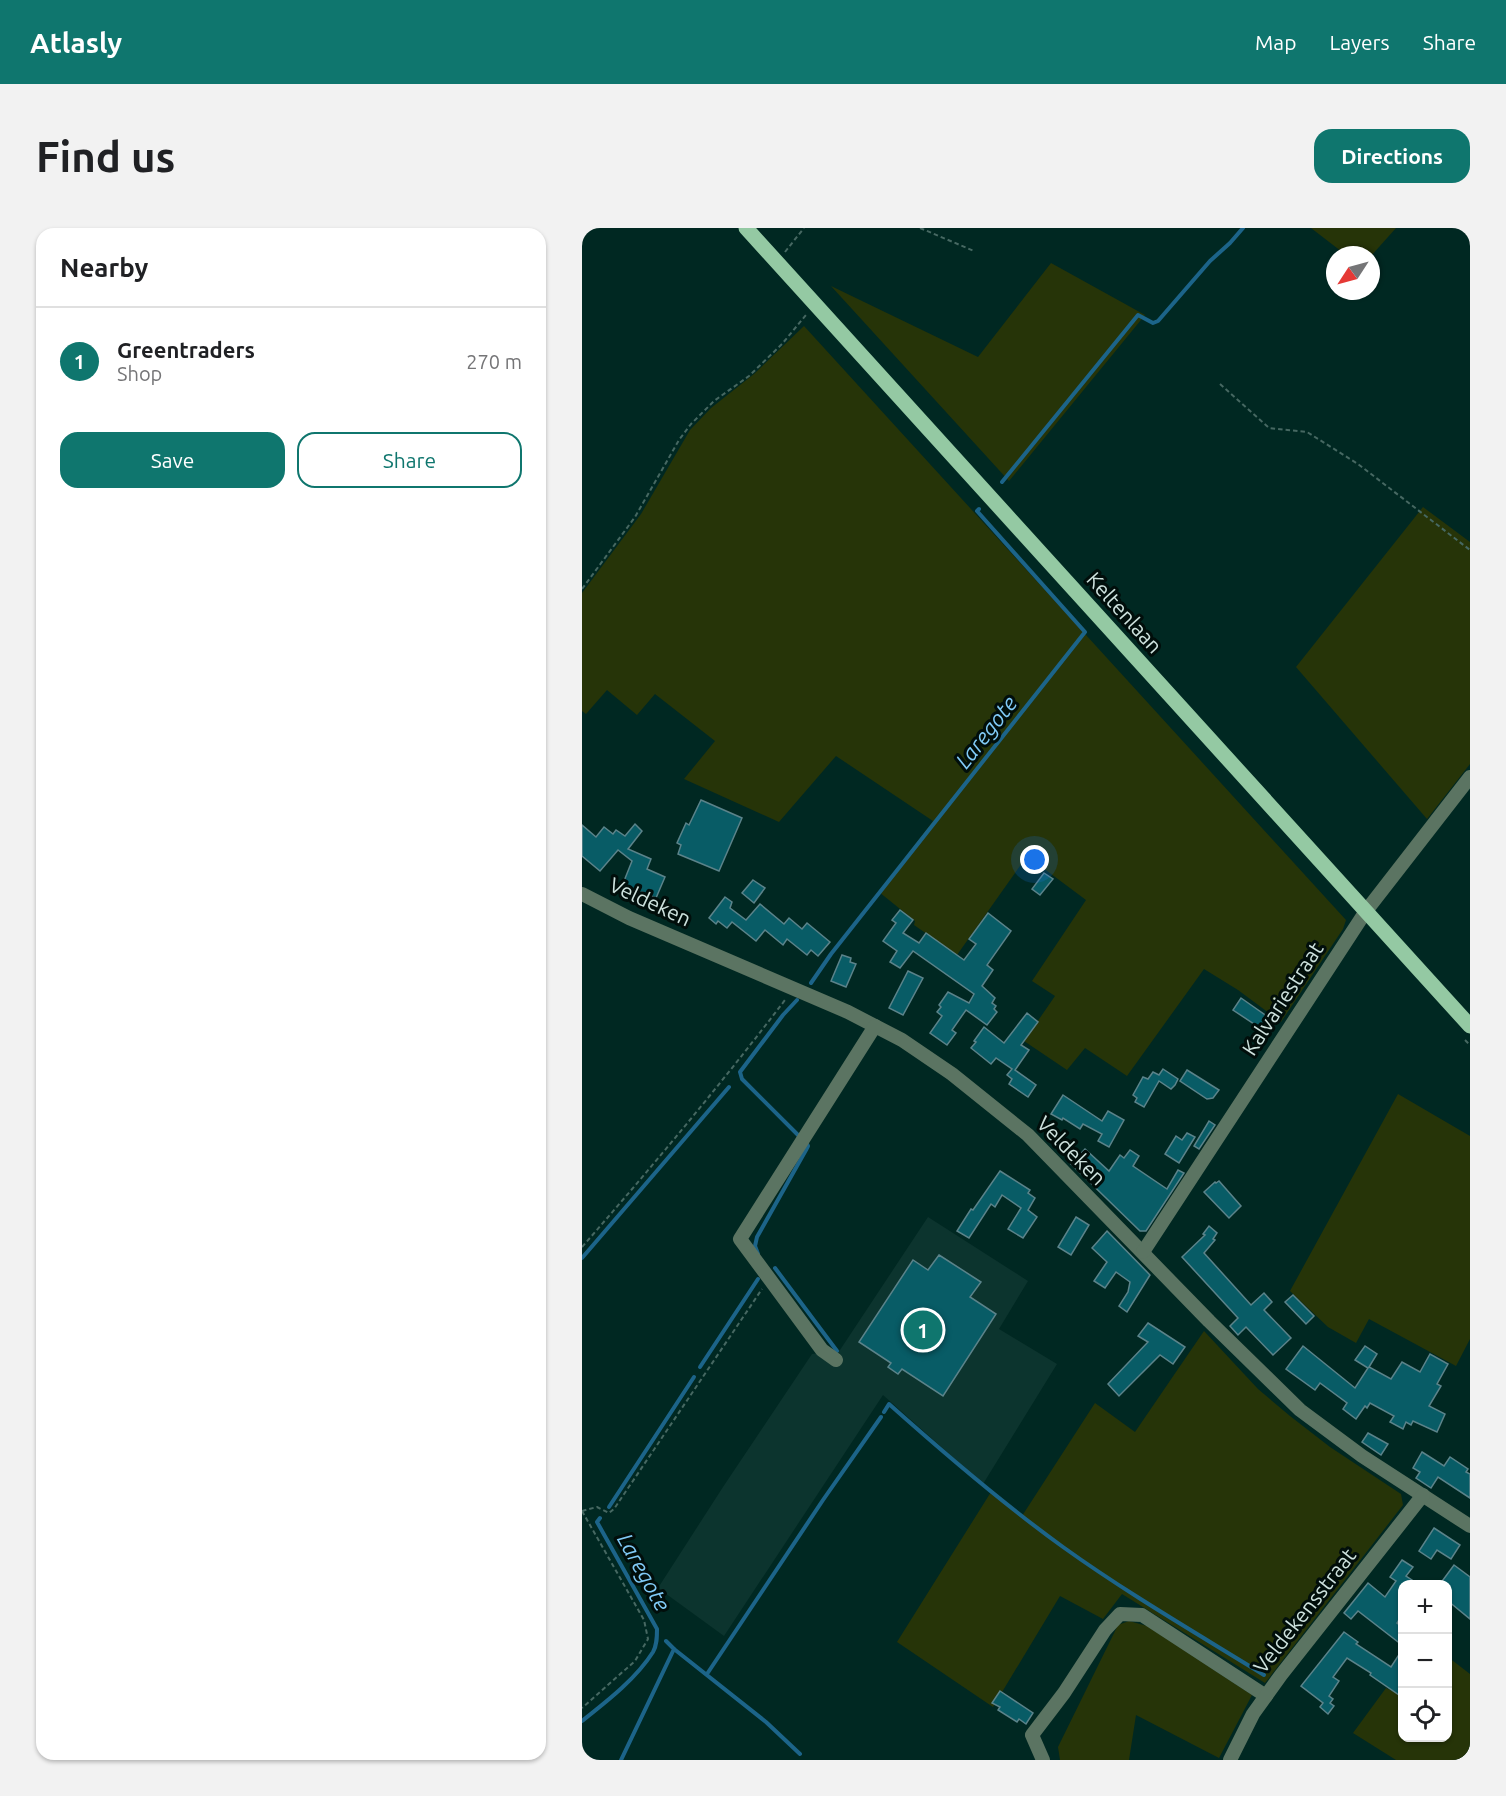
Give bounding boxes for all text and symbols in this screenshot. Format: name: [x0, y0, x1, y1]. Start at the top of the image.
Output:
text: Atlasly: [30, 27, 122, 58]
text: Map: [1255, 30, 1296, 54]
text: Layers: [1329, 30, 1390, 54]
text: Share: [1423, 30, 1476, 54]
button: Directions: [1314, 129, 1470, 183]
text: Find us: [36, 133, 175, 180]
north arrow: [1326, 246, 1380, 300]
text: Nearby: [60, 253, 148, 282]
text: Greentraders: [117, 337, 255, 362]
text: 1: [74, 350, 85, 373]
text: 270 m: [466, 350, 522, 373]
text: Shop: [117, 362, 162, 385]
button: Save: [60, 432, 285, 488]
button: Share: [297, 432, 522, 488]
street label: Keltenlaan: [1082, 567, 1167, 658]
water label: Laregote: [950, 691, 1022, 773]
your location: [1020, 845, 1049, 874]
street label: Veldeken: [606, 872, 695, 930]
street label: Kalvariestraat: [1237, 937, 1328, 1059]
street label: Veldeken: [1032, 1111, 1111, 1190]
pin: 1: [904, 1308, 942, 1352]
water label: Laregote: [613, 1529, 676, 1615]
street label: Veldekensstraat: [1248, 1543, 1360, 1678]
map controls: [1398, 1580, 1452, 1742]
button: +: [1398, 1580, 1452, 1634]
button: −: [1398, 1634, 1452, 1688]
button: locate: [1398, 1688, 1452, 1742]

